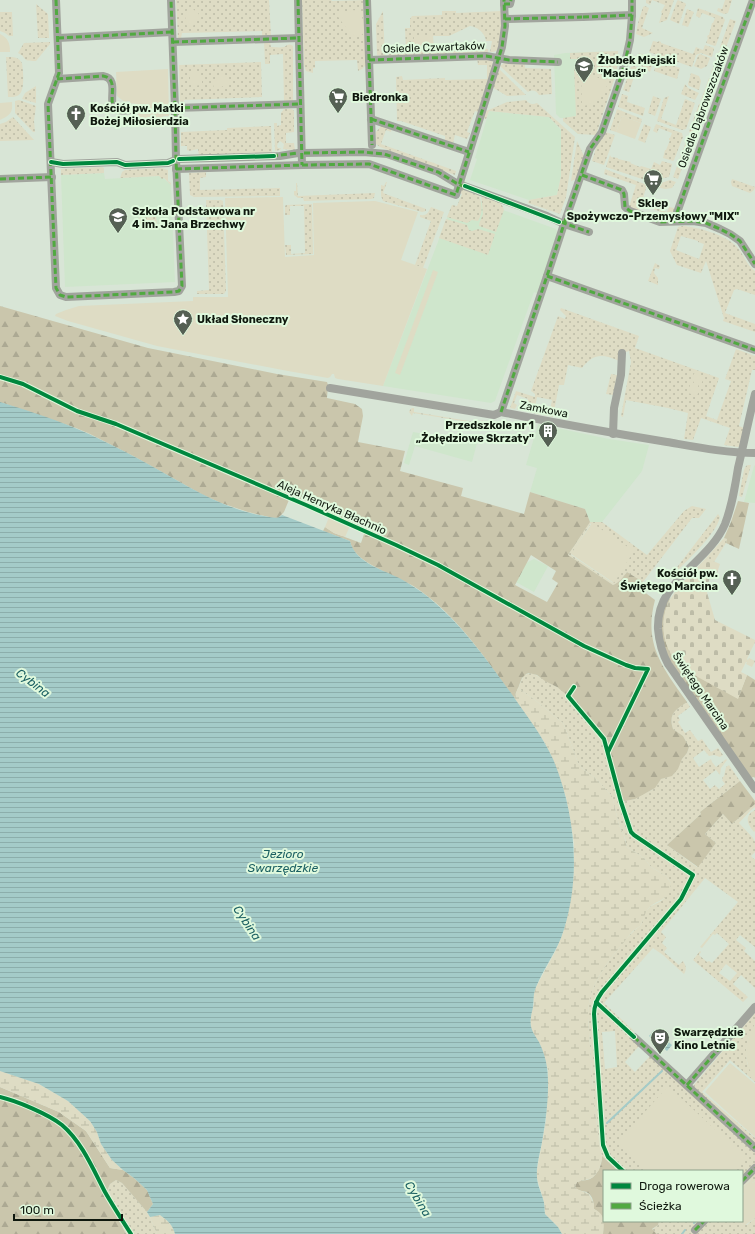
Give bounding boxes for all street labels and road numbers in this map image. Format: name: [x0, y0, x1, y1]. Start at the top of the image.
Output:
street label: Osiedle Czwartaków: [383, 39, 486, 56]
street label: Osiedle Dąbrowszczaków: [675, 44, 732, 170]
street label: Zamkowa: [519, 398, 569, 421]
street label: Aleja Henryka Błachnio: [275, 478, 388, 537]
street label: Świętego Marcina: [670, 650, 731, 733]

